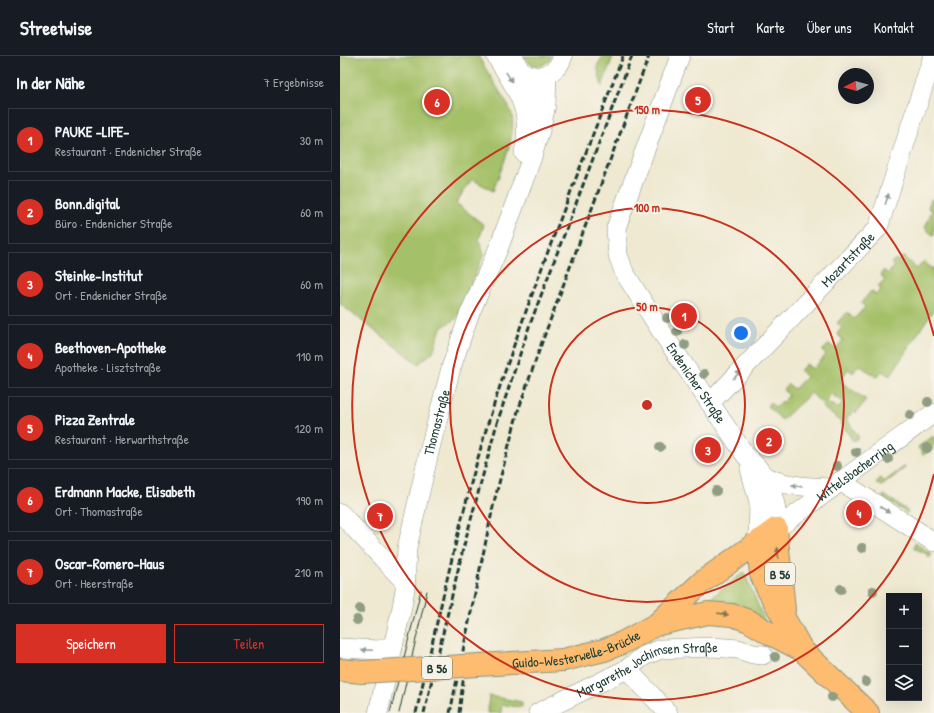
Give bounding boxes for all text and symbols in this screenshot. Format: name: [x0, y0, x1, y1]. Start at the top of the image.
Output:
text: Streetwise: [20, 15, 92, 41]
text: Start: [707, 18, 734, 37]
text: Karte: [756, 18, 785, 37]
text: Über uns: [807, 18, 852, 37]
text: Kontakt: [874, 18, 914, 37]
north arrow: [838, 68, 874, 104]
text: In der Nähe: [16, 71, 85, 94]
one-way arrow: [506, 71, 513, 83]
text: 7 Ergebnisse: [264, 73, 324, 91]
pin: 5: [685, 85, 711, 115]
pin: 6: [424, 87, 450, 117]
text: 150 m: [634, 101, 660, 118]
text: PAUKE -LIFE-: [55, 121, 129, 142]
text: 1: [28, 131, 32, 149]
text: 30 m: [300, 131, 323, 149]
text: Restaurant · Endenicher Straße: [55, 142, 202, 160]
one-way arrow: [884, 192, 890, 204]
text: Bonn.digital: [55, 193, 120, 214]
text: 100 m: [634, 199, 660, 216]
text: 2: [27, 203, 33, 221]
text: 60 m: [300, 203, 323, 221]
text: Büro · Endenicher Straße: [55, 214, 173, 232]
street label: Mozartstraße: [816, 227, 879, 291]
text: Steinke-Institut: [55, 265, 142, 286]
text: 3: [27, 275, 33, 293]
text: 60 m: [300, 275, 323, 293]
text: Ort · Endenicher Straße: [55, 286, 167, 304]
text: 50 m: [636, 298, 658, 315]
pin: 1: [671, 301, 697, 331]
your location: [731, 323, 751, 343]
text: Beethoven-Apotheke: [55, 337, 166, 358]
street label: Endenicher Straße: [662, 339, 731, 427]
text: 4: [28, 347, 32, 365]
text: 110 m: [296, 347, 323, 365]
text: Apotheke · Lisztstraße: [55, 358, 161, 376]
one-way arrow: [732, 370, 742, 380]
street label: Thomastraße: [419, 387, 454, 457]
centre of rings: [640, 398, 654, 412]
text: Pizza Zentrale: [55, 409, 135, 430]
text: 5: [27, 419, 33, 437]
text: 120 m: [295, 419, 323, 437]
pin: 2: [756, 426, 782, 456]
text: Restaurant · Herwarthstraße: [55, 430, 189, 448]
pin: 3: [695, 435, 721, 465]
street label: Wittelsbacherring: [812, 436, 898, 505]
text: Erdmann Macke, Elisabeth: [55, 481, 195, 502]
one-way arrow: [790, 483, 803, 489]
text: 6: [27, 491, 33, 509]
text: 190 m: [296, 491, 323, 509]
pin: 4: [846, 498, 872, 528]
pin: 7: [367, 501, 393, 531]
text: Ort · Thomastraße: [55, 502, 143, 520]
one-way arrow: [880, 506, 890, 514]
one-way arrow: [774, 547, 781, 559]
text: Oscar-Romero-Haus: [55, 553, 164, 574]
text: 7: [27, 563, 33, 581]
text: 210 m: [295, 563, 323, 581]
road number: B 56: [765, 563, 795, 585]
text: Ort · Heerstraße: [55, 574, 133, 592]
map controls: [886, 593, 922, 701]
button: +: [886, 593, 922, 629]
one-way arrow: [717, 611, 729, 617]
button: Speichern: [16, 624, 166, 663]
button: Teilen: [174, 624, 324, 663]
street label: Guido-Westerwelle-Brücke: [511, 625, 644, 672]
button: −: [886, 629, 922, 665]
street label: Margarethe Jochimsen Straße: [573, 637, 719, 702]
one-way arrow: [361, 646, 373, 653]
road number: B 56: [422, 657, 452, 679]
button: layers: [886, 665, 922, 701]

